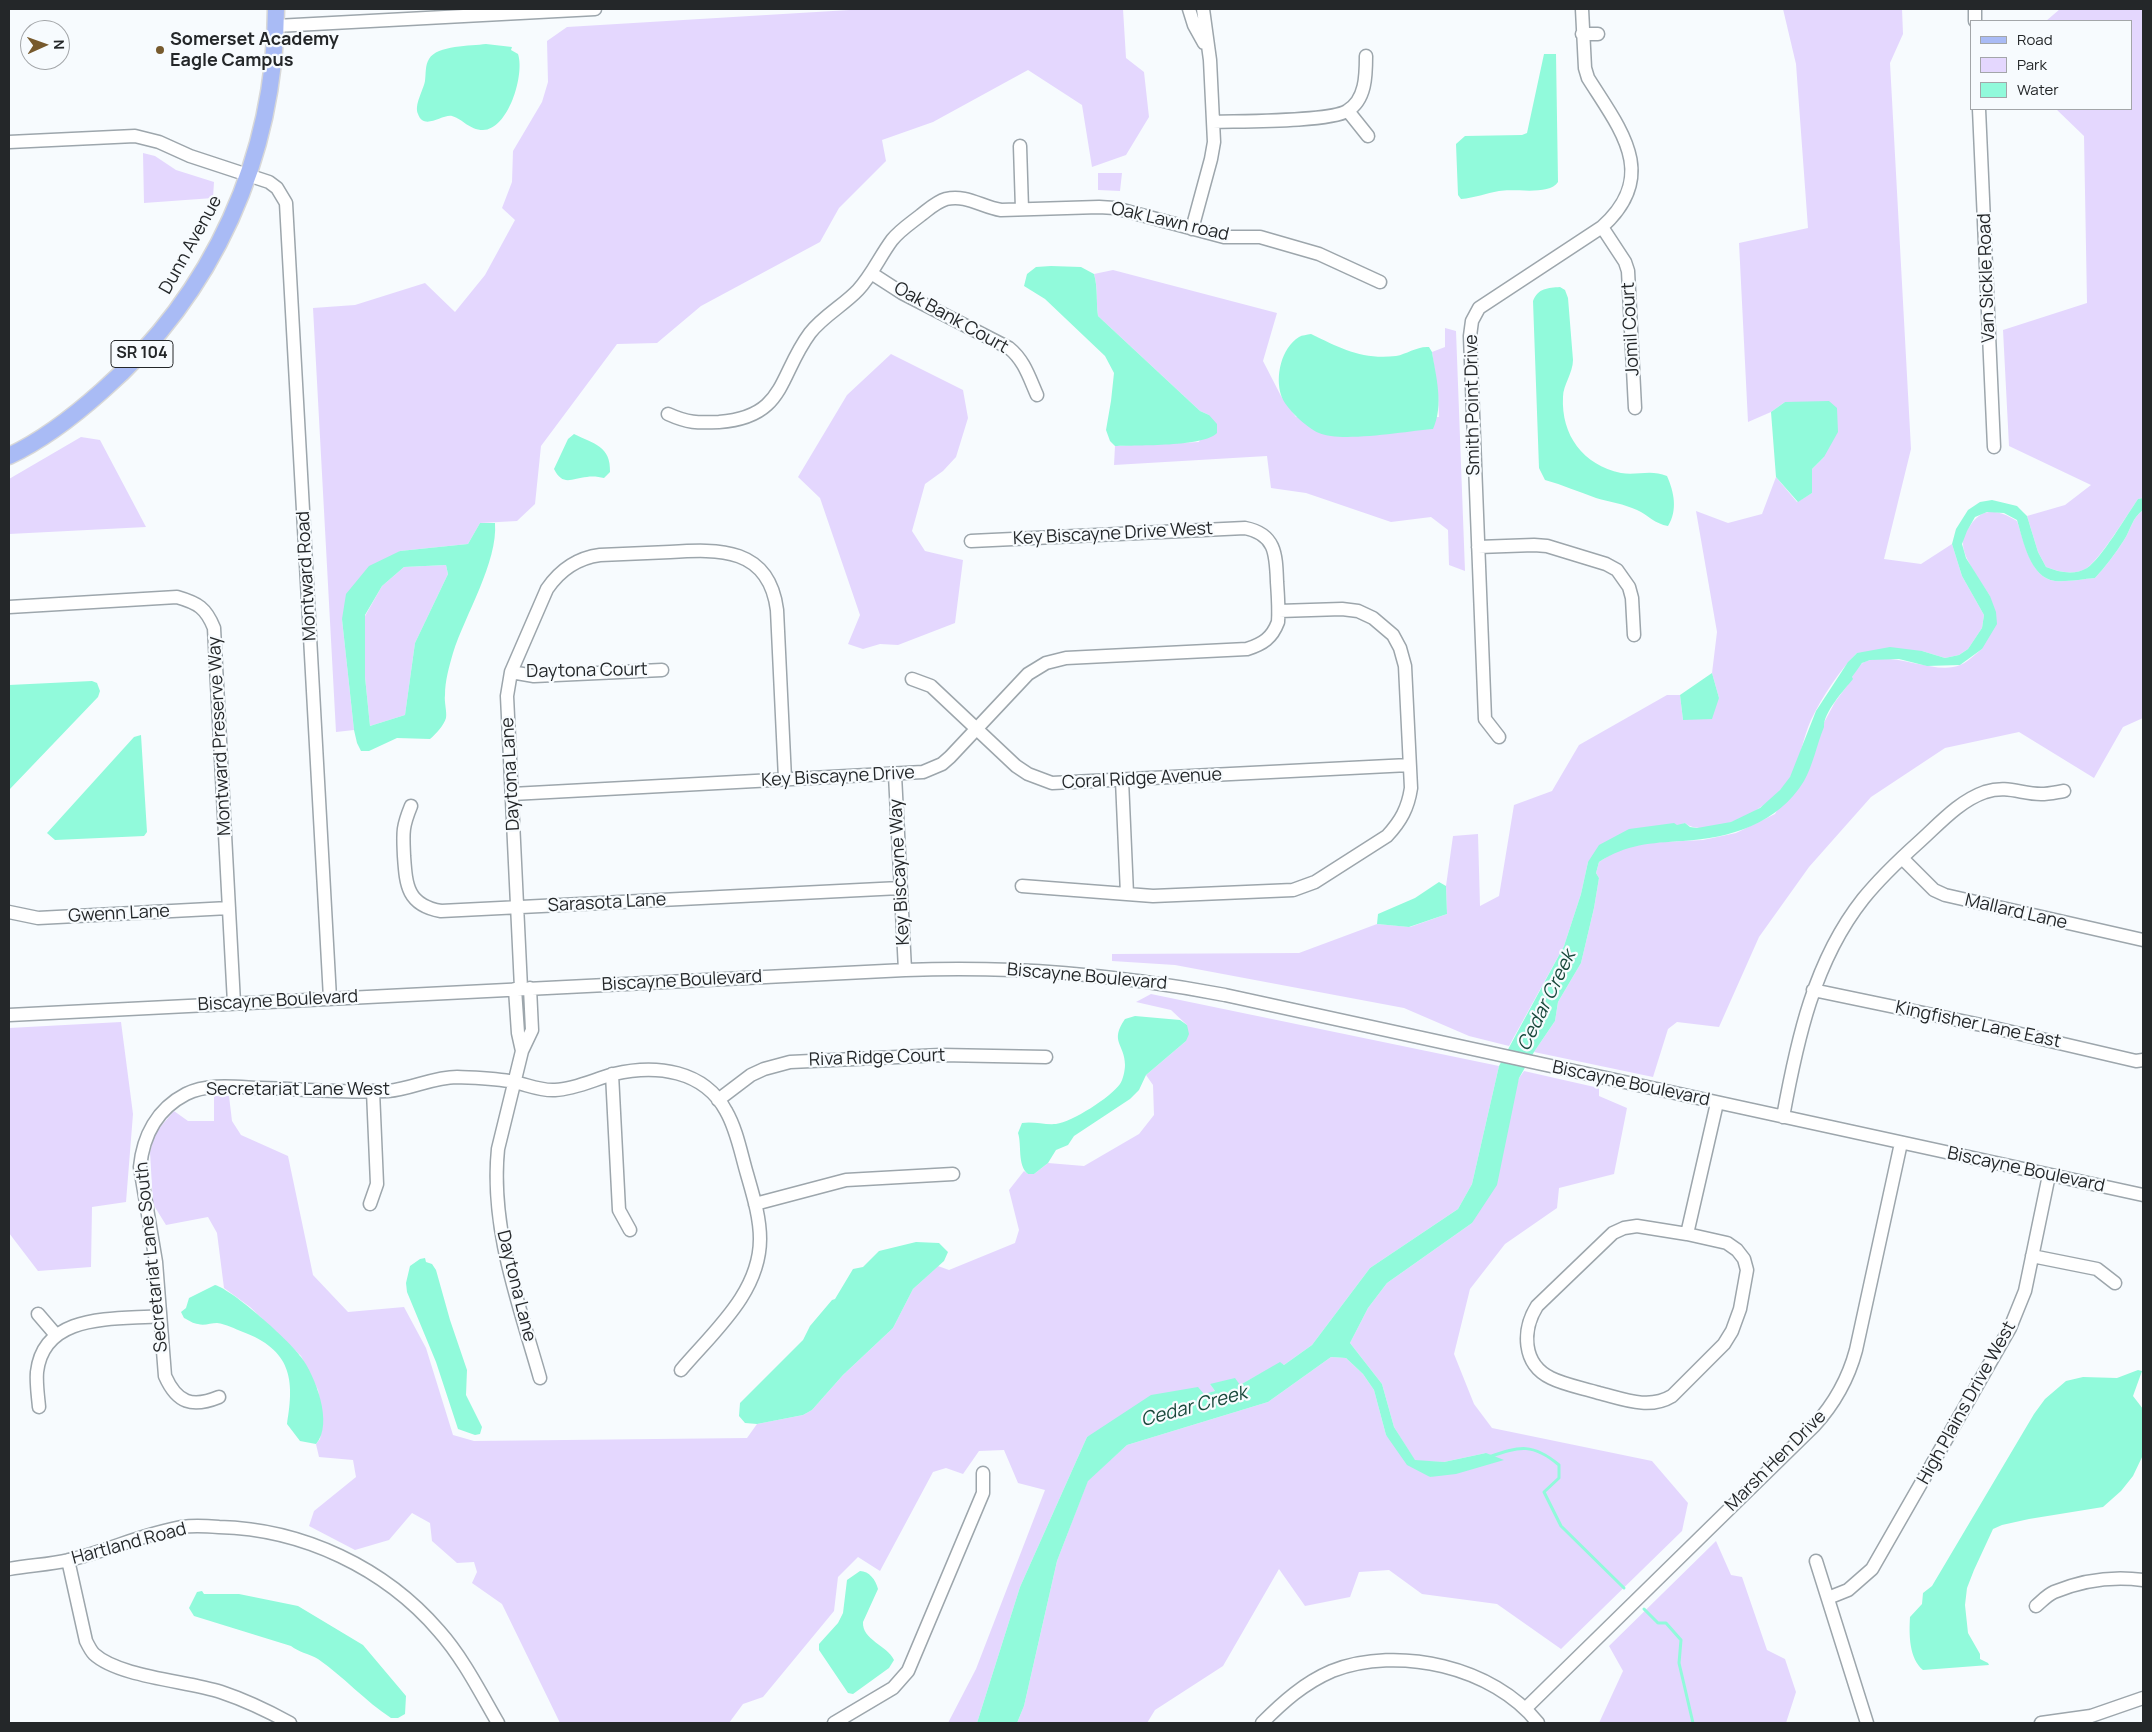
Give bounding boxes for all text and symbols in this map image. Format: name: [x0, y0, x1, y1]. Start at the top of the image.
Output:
north arrow: [20, 20, 70, 70]
legend: [1970, 20, 2132, 110]
place label: Somerset Academy Eagle Campus: [170, 29, 339, 72]
text: Road: [2017, 29, 2053, 50]
text: N: [50, 39, 69, 50]
marker: Somerset Academy Eagle Campus: [154, 44, 166, 56]
text: Park: [2017, 54, 2047, 75]
text: Water: [2017, 79, 2059, 100]
street label: Dunn Avenue: [155, 192, 227, 298]
street label: Oak Lawn road: [1109, 198, 1231, 246]
street label: Van Sickle Road: [1974, 213, 2000, 343]
street label: Oak Bank Court: [890, 278, 1012, 358]
street label: Jomil Court: [1618, 281, 1644, 377]
street label: Smith Point Drive: [1461, 334, 1485, 476]
road number: SR 104: [111, 340, 173, 368]
street label: Montward Road: [293, 510, 321, 642]
street label: Key Biscayne Drive West: [1012, 518, 1214, 550]
street label: Montward Preserve Way: [204, 636, 236, 836]
street label: Daytona Court: [526, 659, 648, 683]
street label: Daytona Lane: [497, 717, 525, 831]
street label: Key Biscayne Drive: [761, 762, 915, 792]
street label: Coral Ridge Avenue: [1062, 764, 1222, 794]
street label: Key Biscayne Way: [885, 798, 915, 946]
street label: Sarasota Lane: [547, 889, 667, 917]
street label: Mallard Lane: [1963, 890, 2069, 934]
street label: Gwenn Lane: [68, 901, 170, 927]
water label: Cedar Creek: [1513, 947, 1581, 1055]
street label: Biscayne Boulevard: [1006, 959, 1168, 995]
street label: Biscayne Boulevard: [601, 966, 763, 996]
street label: Biscayne Boulevard: [197, 986, 359, 1016]
street label: Kingfisher Lane East: [1893, 997, 2063, 1053]
street label: Riva Ridge Court: [808, 1045, 946, 1071]
street label: Biscayne Boulevard: [1550, 1057, 1712, 1111]
street label: Secretariat Lane West: [206, 1079, 390, 1101]
street label: Biscayne Boulevard: [1945, 1143, 2107, 1197]
street label: Secretariat Lane South: [131, 1161, 173, 1353]
street label: Daytona Lane: [492, 1228, 540, 1344]
street label: High Plains Drive West: [1913, 1318, 2021, 1488]
water label: Cedar Creek: [1138, 1382, 1250, 1432]
street label: Marsh Hen Drive: [1721, 1406, 1831, 1516]
street label: Hartland Road: [69, 1518, 189, 1570]

